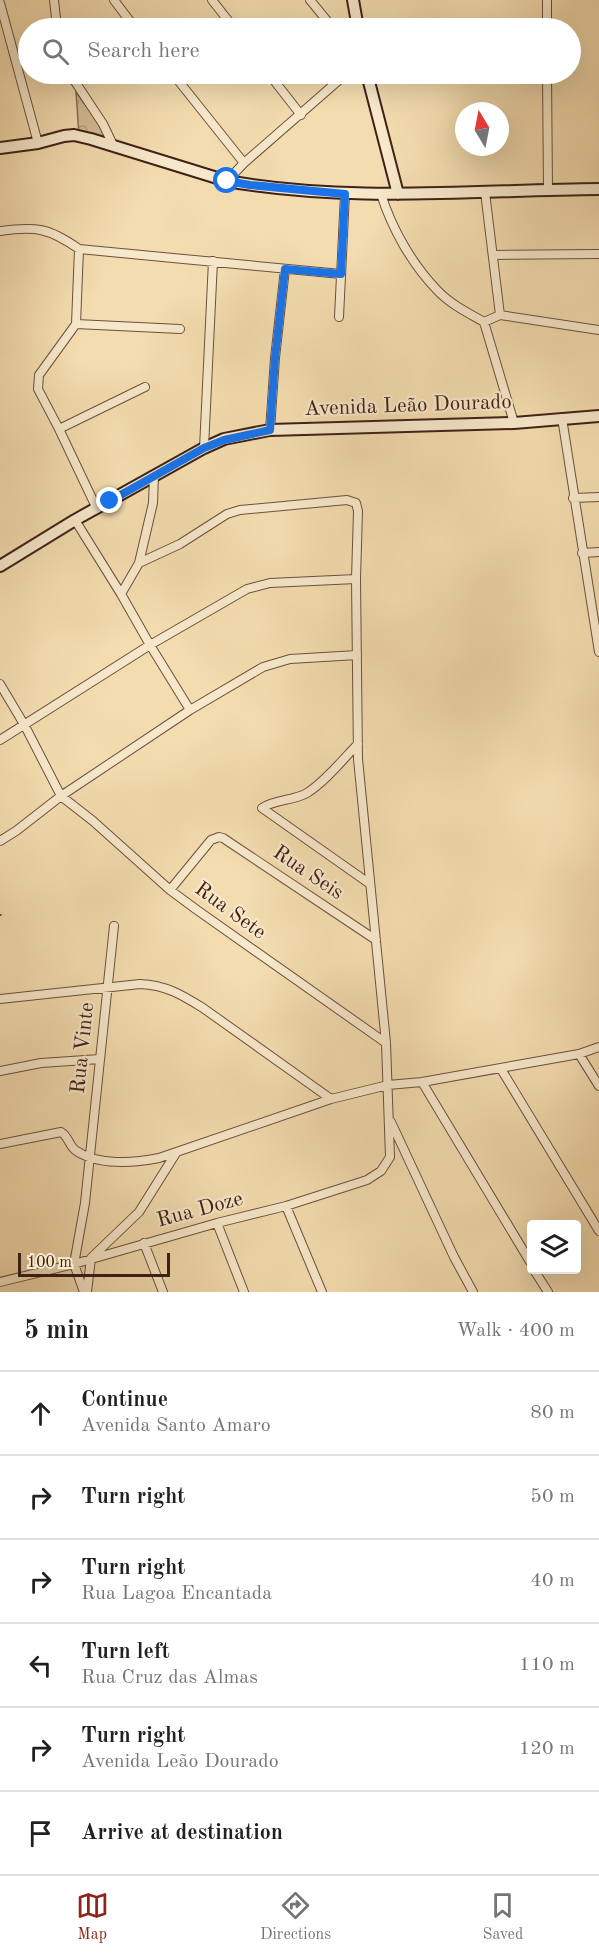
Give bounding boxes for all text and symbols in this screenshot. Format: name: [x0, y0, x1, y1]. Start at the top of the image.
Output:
search box: [18, 18, 581, 84]
icon: search: [39, 35, 72, 68]
text: Search here: [87, 40, 200, 62]
north arrow: [455, 102, 509, 156]
route start: [213, 167, 239, 193]
street label: Avenida Leão Dourado: [304, 392, 512, 420]
route end: [96, 487, 122, 513]
street label: Rua Seis: [269, 842, 347, 904]
street label: Rua Sete: [191, 878, 269, 944]
street label: Rua Vinte: [68, 1001, 98, 1095]
street label: Rua Doze: [155, 1188, 245, 1232]
map controls: [527, 1220, 581, 1274]
button: layers: [527, 1220, 581, 1274]
scale bar: [18, 1250, 170, 1278]
text: 100 m: [27, 1255, 72, 1271]
text: 5 min: [24, 1318, 89, 1344]
text: Walk · 400 m: [456, 1321, 575, 1341]
text: Continue: [81, 1389, 168, 1411]
icon: ahead: [24, 1397, 57, 1430]
text: 80 m: [530, 1403, 575, 1423]
text: Avenida Santo Amaro: [81, 1416, 271, 1436]
icon: right: [24, 1481, 57, 1514]
text: Turn right: [81, 1486, 185, 1508]
text: 50 m: [530, 1487, 575, 1507]
text: Turn right: [81, 1557, 185, 1579]
icon: right: [24, 1565, 57, 1598]
text: 40 m: [530, 1571, 575, 1591]
text: Rua Lagoa Encantada: [81, 1584, 272, 1604]
text: Turn left: [81, 1641, 170, 1663]
icon: left: [24, 1649, 57, 1682]
text: 110 m: [519, 1655, 575, 1675]
text: Rua Cruz das Almas: [81, 1668, 258, 1688]
text: Turn right: [81, 1725, 185, 1747]
icon: right: [24, 1733, 57, 1766]
text: 120 m: [519, 1739, 575, 1759]
text: Avenida Leão Dourado: [81, 1752, 279, 1772]
icon: arrive: [24, 1817, 57, 1850]
text: Arrive at destination: [81, 1822, 283, 1844]
tab: Map: [76, 1889, 109, 1945]
tab: Directions: [260, 1889, 331, 1945]
tab: Saved: [483, 1889, 523, 1945]

